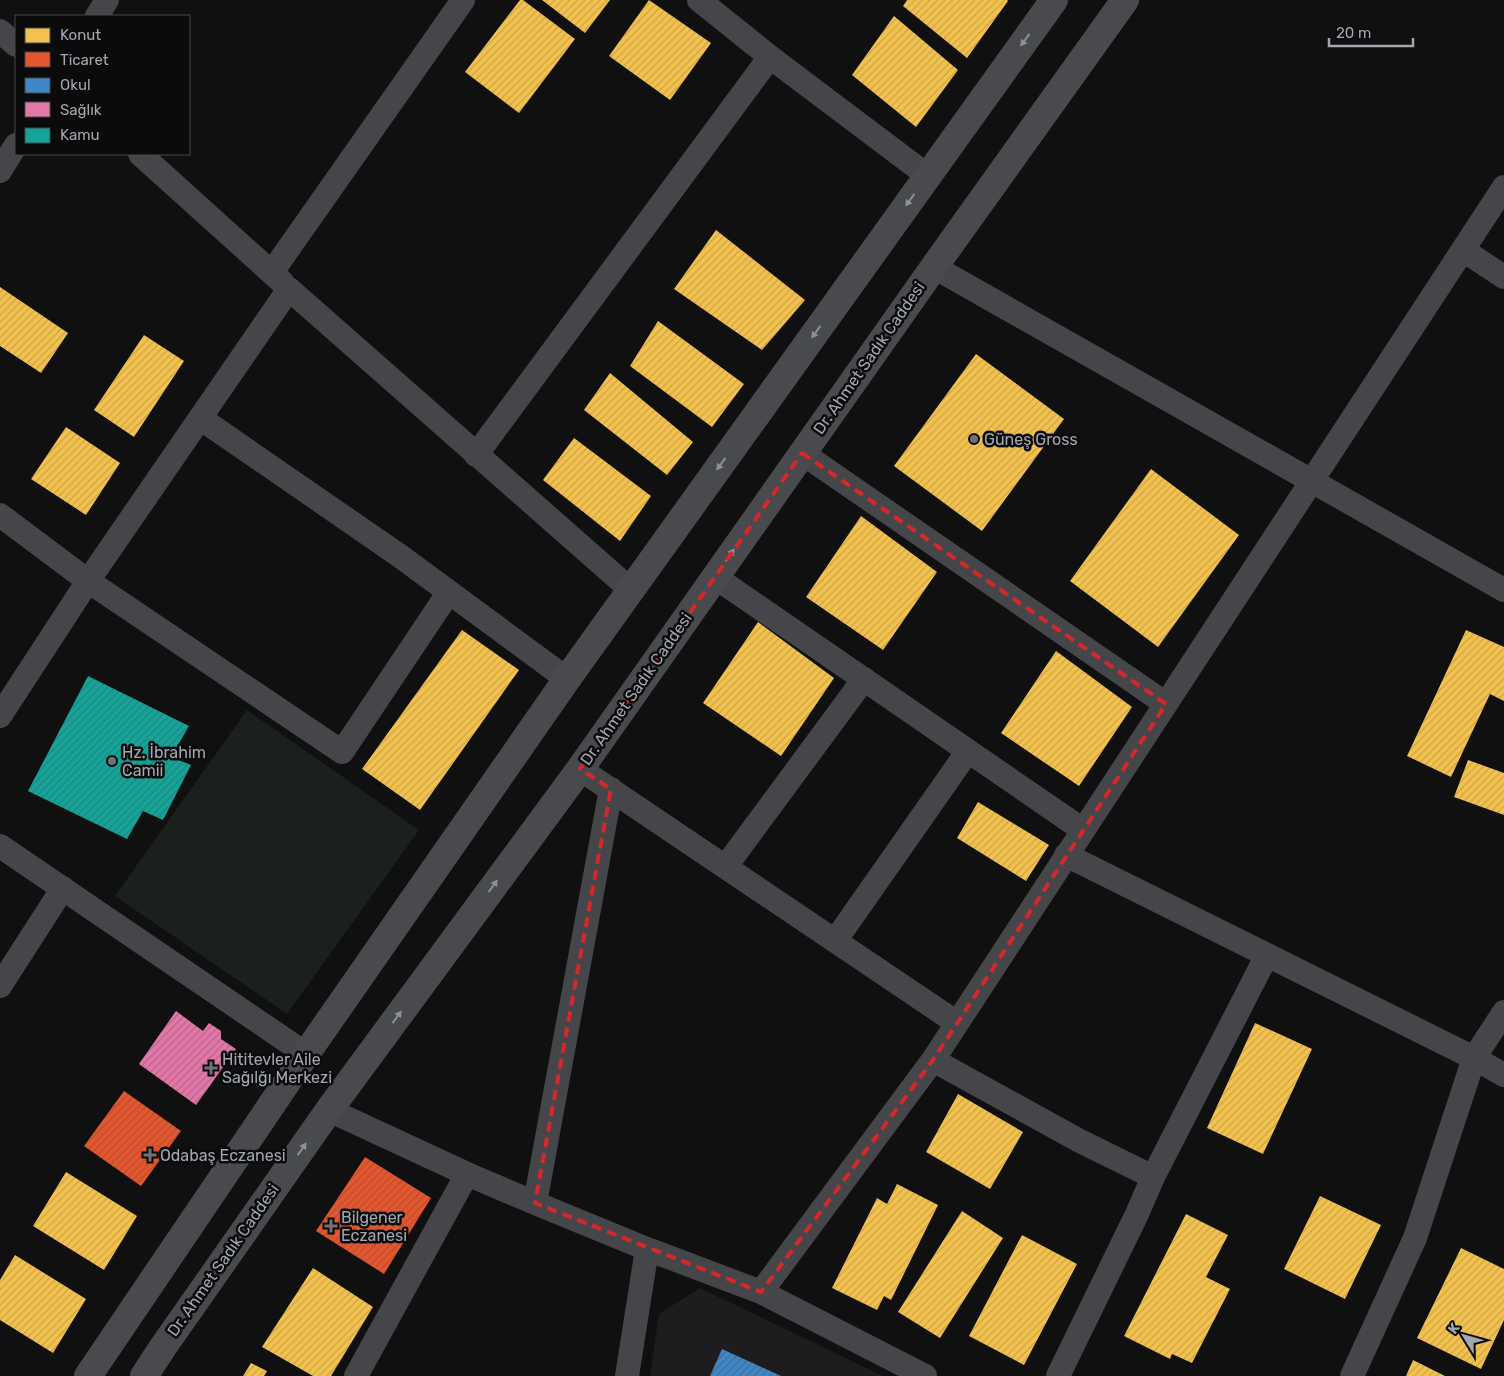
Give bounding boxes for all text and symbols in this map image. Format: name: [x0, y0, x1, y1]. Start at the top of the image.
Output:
legend: [15, 15, 190, 155]
scale bar: [1329, 15, 1413, 47]
text: 20 m: [1336, 24, 1371, 42]
text: Konut: [60, 26, 101, 44]
one-way arrow: [1020, 33, 1030, 47]
text: Ticaret: [60, 51, 109, 69]
text: Okul: [60, 76, 91, 94]
text: Sağlık: [60, 101, 102, 119]
text: Kamu: [60, 126, 100, 144]
one-way arrow: [905, 193, 915, 207]
street label: Dr. Ahmet Sadık Caddesi: [809, 278, 929, 438]
one-way arrow: [811, 325, 821, 339]
place label: Güneş Gross: [984, 430, 1078, 449]
marker: Güneş Gross: [968, 433, 980, 445]
one-way arrow: [716, 457, 726, 471]
one-way arrow: [725, 548, 735, 562]
street label: Dr. Ahmet Sadık Caddesi: [576, 609, 696, 769]
place label: Hz. İbrahim Camii: [122, 743, 206, 780]
marker: Hz. İbrahim Camii: [106, 755, 118, 767]
one-way arrow: [488, 880, 498, 893]
one-way arrow: [392, 1010, 402, 1024]
place label: Hititevler Aile Sağılğı Merkezi: [222, 1050, 332, 1087]
marker: Hititevler Aile Sağılğı Merkezi: [204, 1061, 218, 1075]
one-way arrow: [297, 1142, 307, 1156]
place label: Odabaş Eczanesi: [160, 1146, 286, 1165]
marker: Odabaş Eczanesi: [144, 1149, 156, 1161]
street label: Dr. Ahmet Sadık Caddesi: [163, 1180, 283, 1340]
place label: Bilgener Eczanesi: [341, 1208, 407, 1245]
marker: Bilgener Eczanesi: [325, 1220, 337, 1232]
north arrow: [1439, 1311, 1489, 1361]
text: K: [1444, 1319, 1464, 1337]

